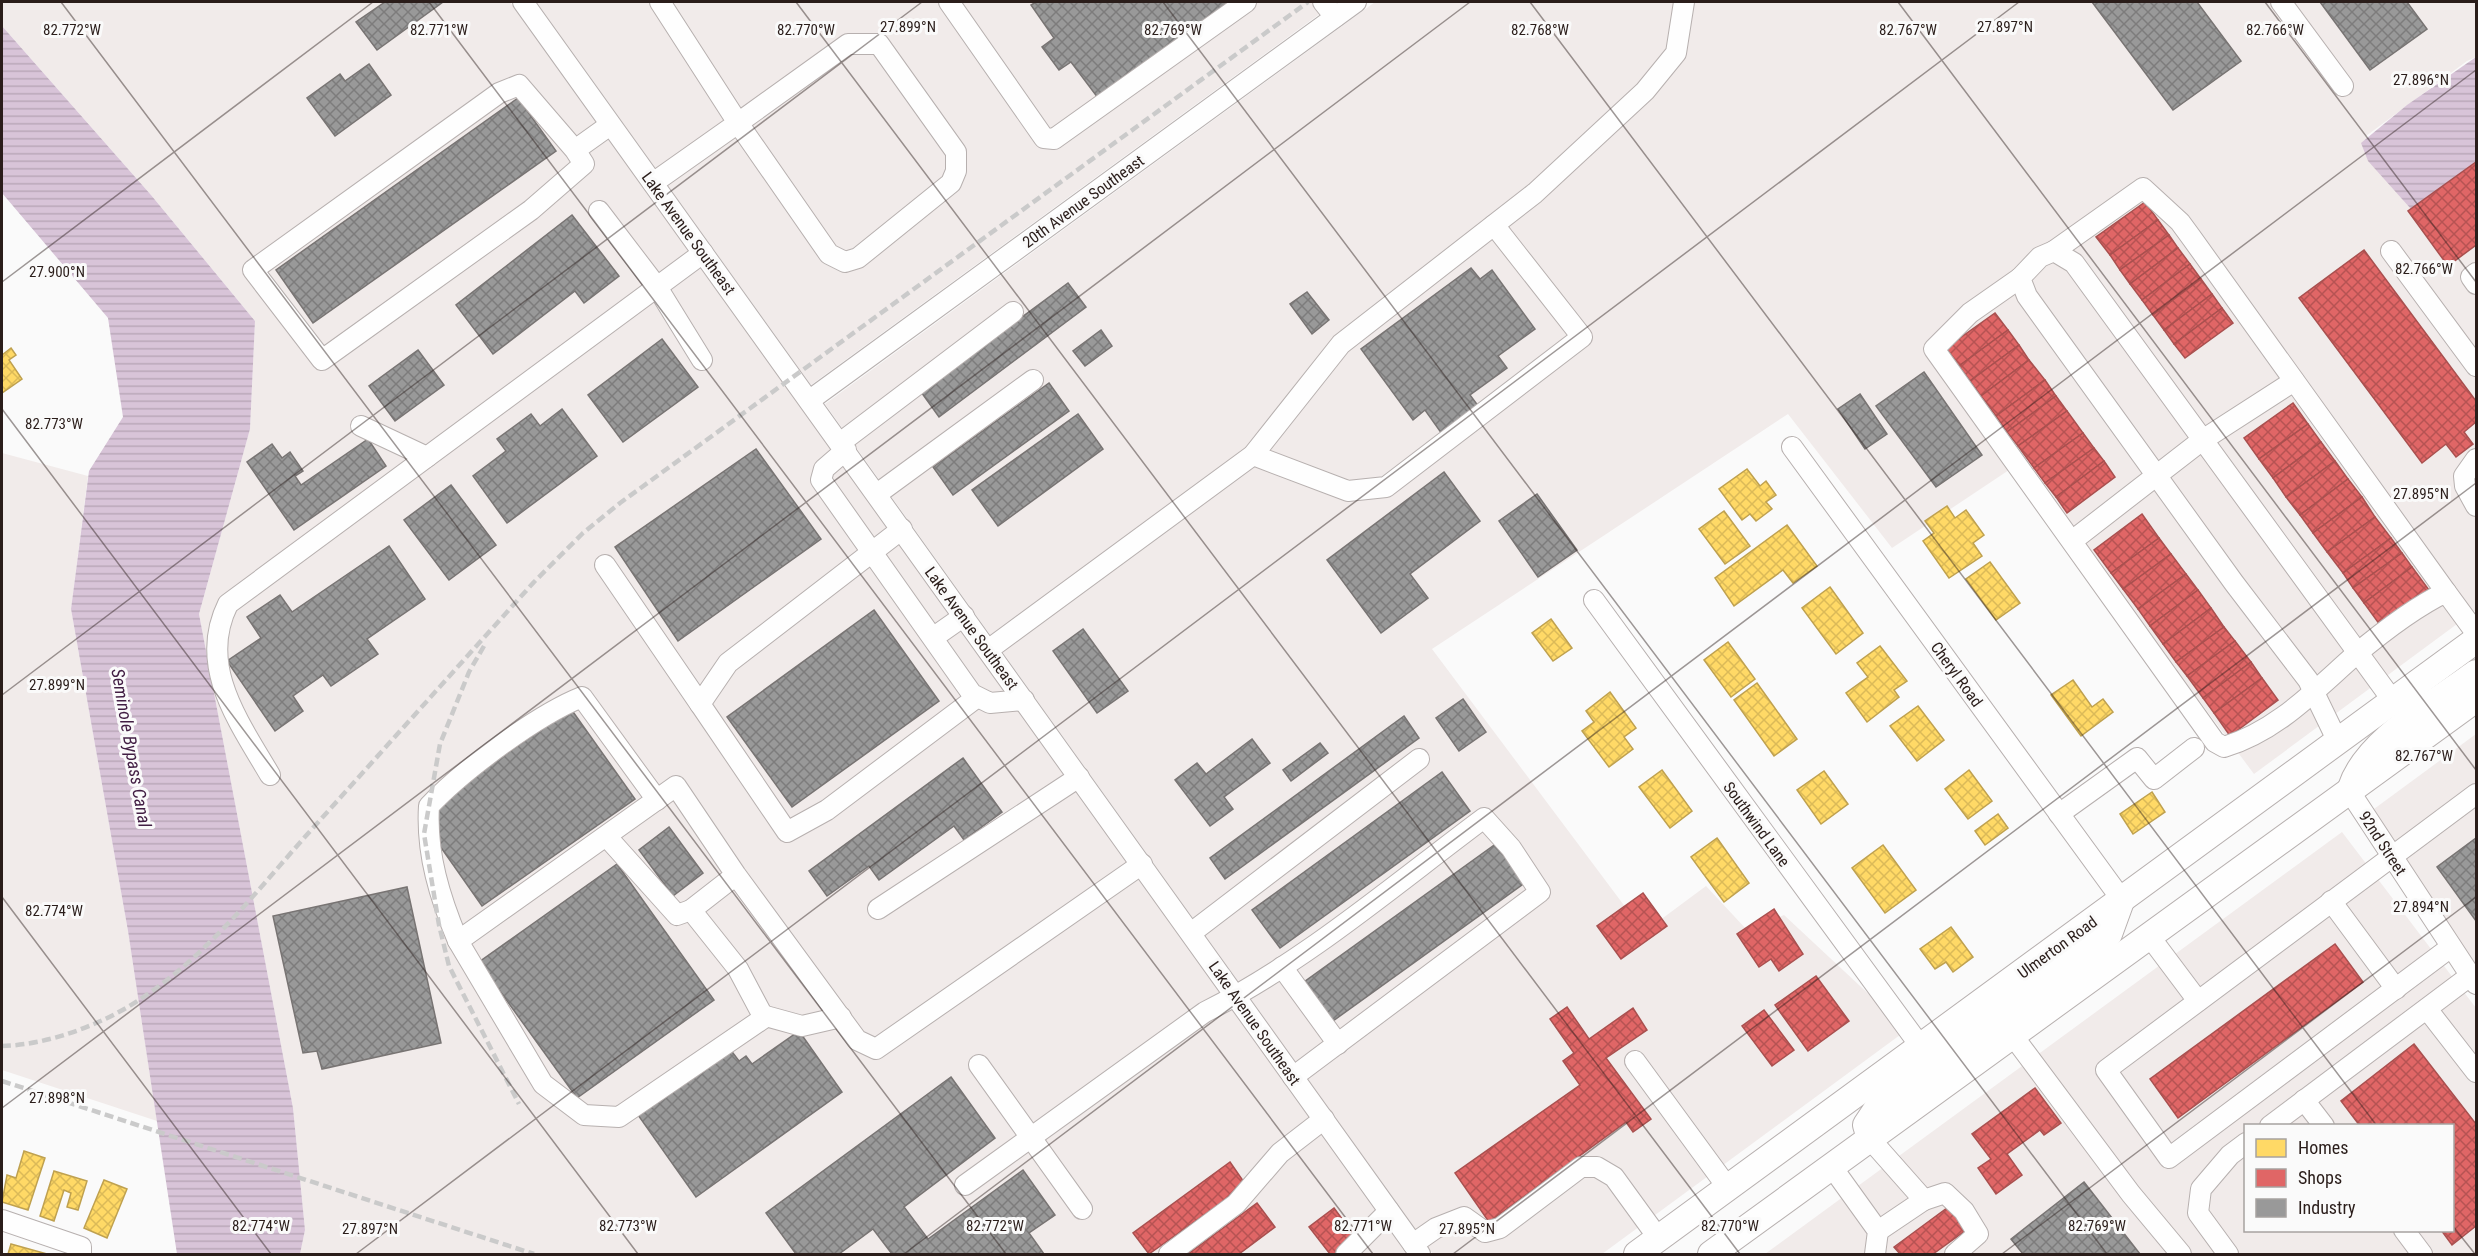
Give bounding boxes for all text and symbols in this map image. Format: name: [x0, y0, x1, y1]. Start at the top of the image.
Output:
text: 27.899°N: [880, 18, 936, 36]
text: 27.897°N: [1977, 18, 2033, 36]
text: 82.772°W: [43, 21, 102, 39]
text: 82.771°W: [410, 21, 469, 39]
text: 82.770°W: [777, 21, 836, 39]
text: 82.769°W: [1144, 21, 1203, 39]
text: 82.768°W: [1511, 21, 1570, 39]
text: 82.767°W: [1879, 21, 1938, 39]
text: 82.766°W: [2246, 21, 2305, 39]
text: 27.896°N: [2393, 71, 2449, 89]
street label: 20th Avenue Southeast: [1019, 151, 1148, 252]
street label: Lake Avenue Southeast: [638, 168, 740, 299]
text: 82.766°W: [2395, 260, 2454, 278]
text: 27.900°N: [29, 263, 85, 281]
text: 82.773°W: [25, 415, 84, 433]
text: 27.895°N: [2393, 485, 2449, 503]
street label: Lake Avenue Southeast: [921, 563, 1023, 694]
street label: Cheryl Road: [1927, 638, 1986, 710]
water label: Seminole Bypass Canal: [107, 667, 156, 830]
text: 27.899°N: [29, 676, 85, 694]
text: 82.767°W: [2395, 747, 2454, 765]
street label: Southwind Lane: [1719, 778, 1794, 871]
street label: 92nd Street: [2355, 808, 2410, 879]
text: 27.894°N: [2393, 898, 2449, 916]
text: 82.774°W: [25, 902, 84, 920]
street label: Ulmerton Road: [2014, 912, 2101, 983]
street label: Lake Avenue Southeast: [1205, 958, 1305, 1089]
text: 27.898°N: [29, 1089, 85, 1107]
legend: [2244, 1124, 2454, 1232]
text: Homes: [2298, 1137, 2348, 1158]
text: Shops: [2298, 1167, 2342, 1188]
text: Industry: [2298, 1197, 2356, 1218]
text: 82.774°W: [232, 1217, 291, 1235]
text: 82.773°W: [599, 1217, 658, 1235]
text: 82.772°W: [966, 1217, 1025, 1235]
text: 82.771°W: [1334, 1217, 1393, 1235]
text: 82.770°W: [1701, 1217, 1760, 1235]
text: 82.769°W: [2068, 1217, 2127, 1235]
text: 27.897°N: [342, 1220, 398, 1238]
text: 27.895°N: [1439, 1220, 1495, 1238]

